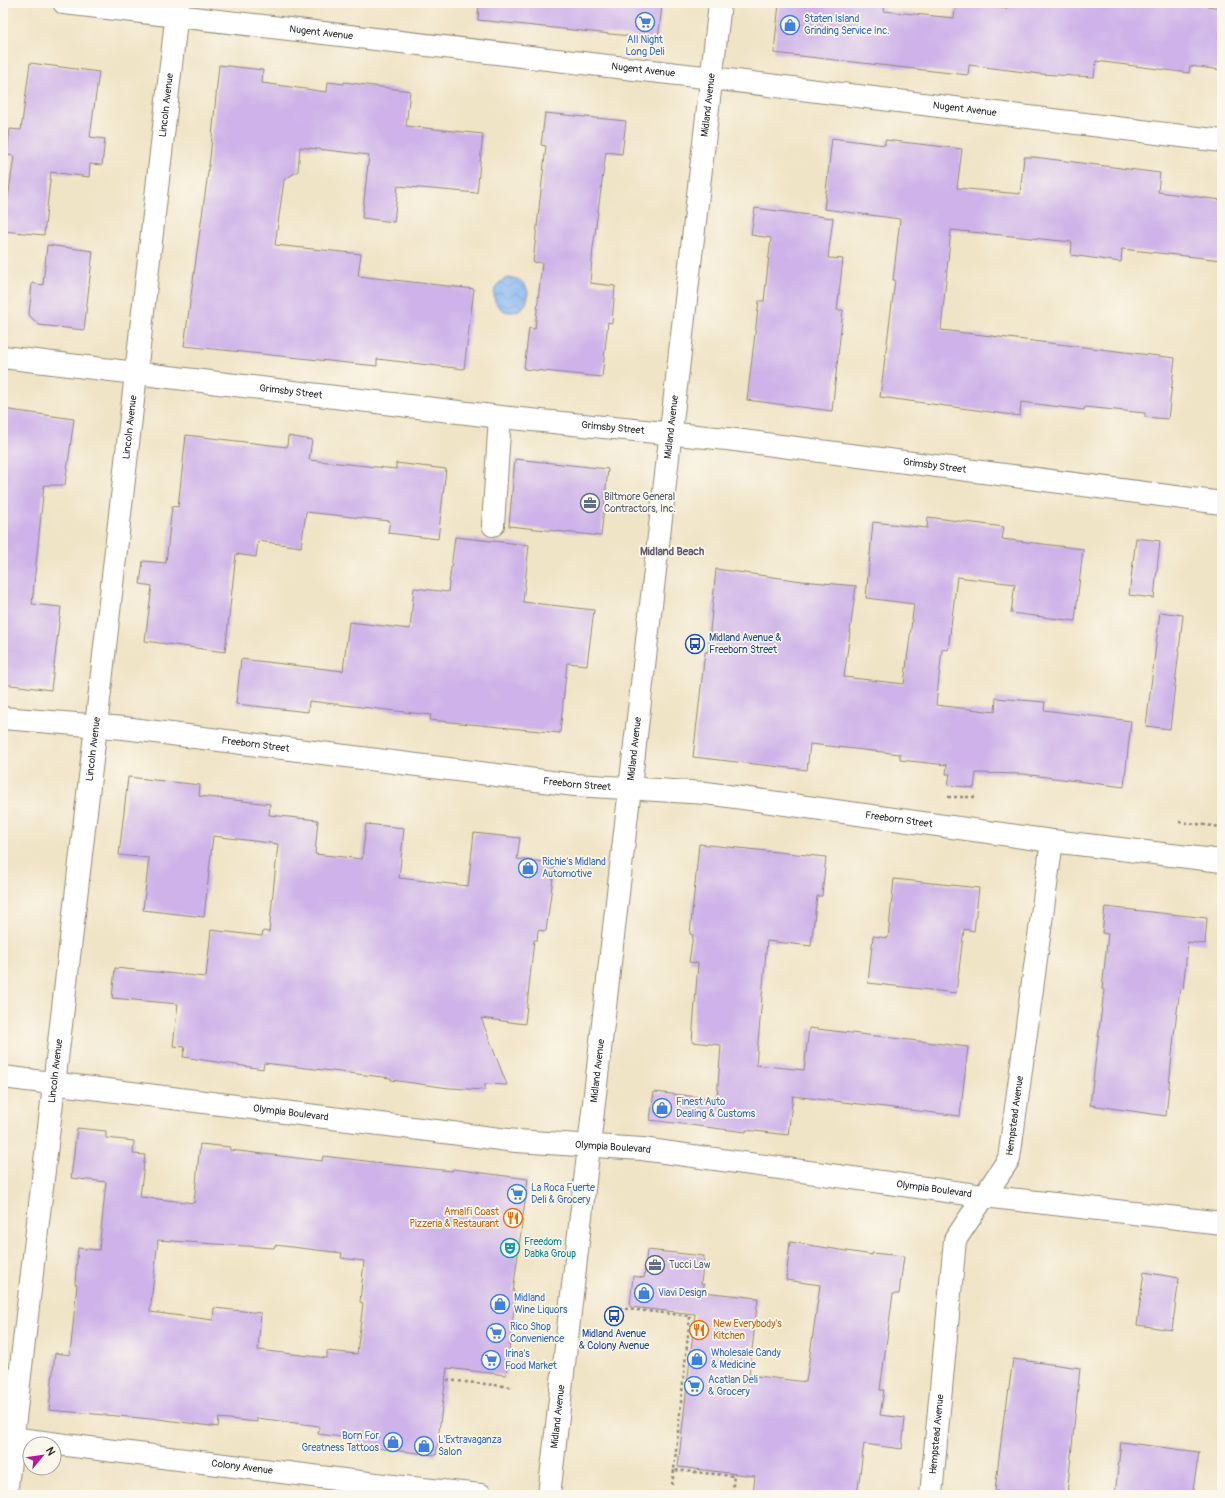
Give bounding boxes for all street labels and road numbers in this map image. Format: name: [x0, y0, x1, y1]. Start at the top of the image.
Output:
street label: Nugent Avenue: [289, 23, 354, 42]
street label: Nugent Avenue: [611, 60, 676, 80]
street label: Lincoln Avenue: [157, 72, 176, 138]
street label: Midland Avenue: [699, 72, 718, 138]
street label: Nugent Avenue: [932, 99, 997, 119]
street label: Grimsby Street: [259, 382, 324, 402]
street label: Lincoln Avenue: [120, 394, 139, 460]
street label: Midland Avenue: [662, 394, 681, 460]
street label: Grimsby Street: [581, 419, 646, 437]
street label: Grimsby Street: [902, 456, 968, 476]
street label: Lincoln Avenue: [84, 716, 103, 782]
street label: Midland Avenue: [625, 716, 644, 781]
street label: Freeborn Street: [221, 734, 291, 755]
street label: Freeborn Street: [542, 775, 612, 793]
street label: Freeborn Street: [864, 809, 934, 831]
street label: Lincoln Avenue: [46, 1038, 65, 1104]
street label: Midland Avenue: [588, 1038, 607, 1103]
street label: Hempstead Avenue: [1004, 1075, 1026, 1156]
street label: Olympia Boulevard: [252, 1102, 329, 1124]
street label: Olympia Boulevard: [574, 1139, 652, 1156]
street label: Olympia Boulevard: [895, 1178, 973, 1200]
street label: Midland Avenue: [548, 1384, 568, 1449]
street label: Hempstead Avenue: [927, 1394, 946, 1475]
street label: Colony Avenue: [211, 1457, 274, 1477]

